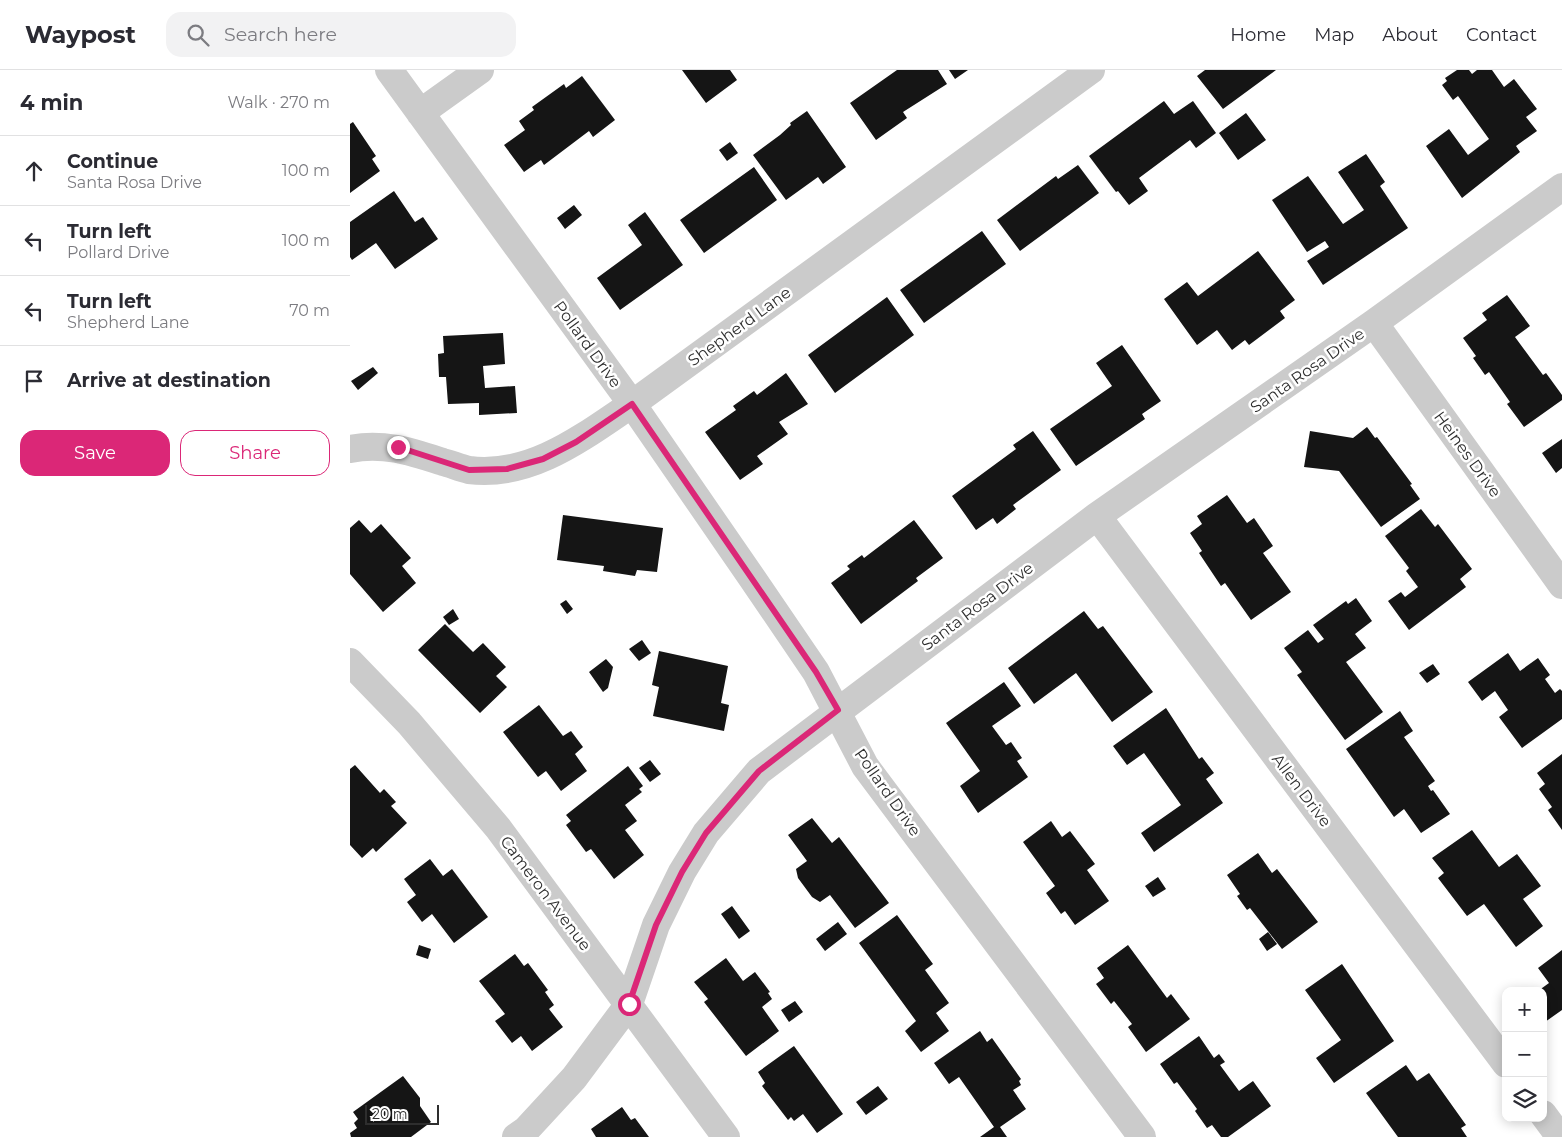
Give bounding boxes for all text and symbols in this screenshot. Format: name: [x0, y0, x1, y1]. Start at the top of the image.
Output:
search box: [166, 12, 516, 57]
text: Waypost: [25, 20, 136, 49]
icon: search: [184, 21, 212, 49]
text: Search here: [224, 23, 337, 46]
text: Home: [1230, 24, 1286, 46]
text: Map: [1314, 24, 1354, 46]
text: About: [1382, 24, 1438, 46]
text: Contact: [1466, 24, 1537, 46]
text: 4 min: [20, 90, 83, 115]
text: Walk · 270 m: [227, 93, 330, 112]
text: Continue: [67, 150, 158, 173]
icon: ahead: [20, 157, 48, 185]
text: 100 m: [282, 161, 330, 180]
text: Santa Rosa Drive: [67, 173, 202, 192]
text: Turn left: [67, 220, 152, 243]
icon: left: [20, 227, 48, 255]
text: 100 m: [282, 231, 330, 250]
text: Pollard Drive: [67, 243, 170, 262]
street label: Shepherd Lane: [684, 283, 794, 370]
text: Turn left: [67, 290, 152, 313]
icon: left: [20, 297, 48, 325]
street label: Pollard Drive: [550, 297, 625, 391]
text: 70 m: [289, 301, 330, 320]
text: Shepherd Lane: [67, 313, 189, 332]
street label: Santa Rosa Drive: [1247, 324, 1368, 417]
icon: arrive: [20, 367, 48, 395]
text: Arrive at destination: [67, 369, 271, 392]
street label: Heines Drive: [1430, 408, 1505, 501]
button: Save: [20, 430, 170, 476]
button: Share: [180, 430, 330, 476]
route end: [387, 436, 410, 459]
street label: Santa Rosa Drive: [918, 558, 1037, 655]
street label: Pollard Drive: [850, 745, 925, 840]
street label: Allen Drive: [1268, 750, 1335, 831]
street label: Cameron Avenue: [496, 832, 595, 954]
map controls: [1502, 987, 1547, 1122]
button: +: [1502, 987, 1547, 1032]
route start: [618, 993, 641, 1016]
button: −: [1502, 1032, 1547, 1077]
button: layers: [1502, 1077, 1547, 1122]
scale bar: [365, 1102, 439, 1125]
text: 20 m: [372, 1105, 408, 1123]

